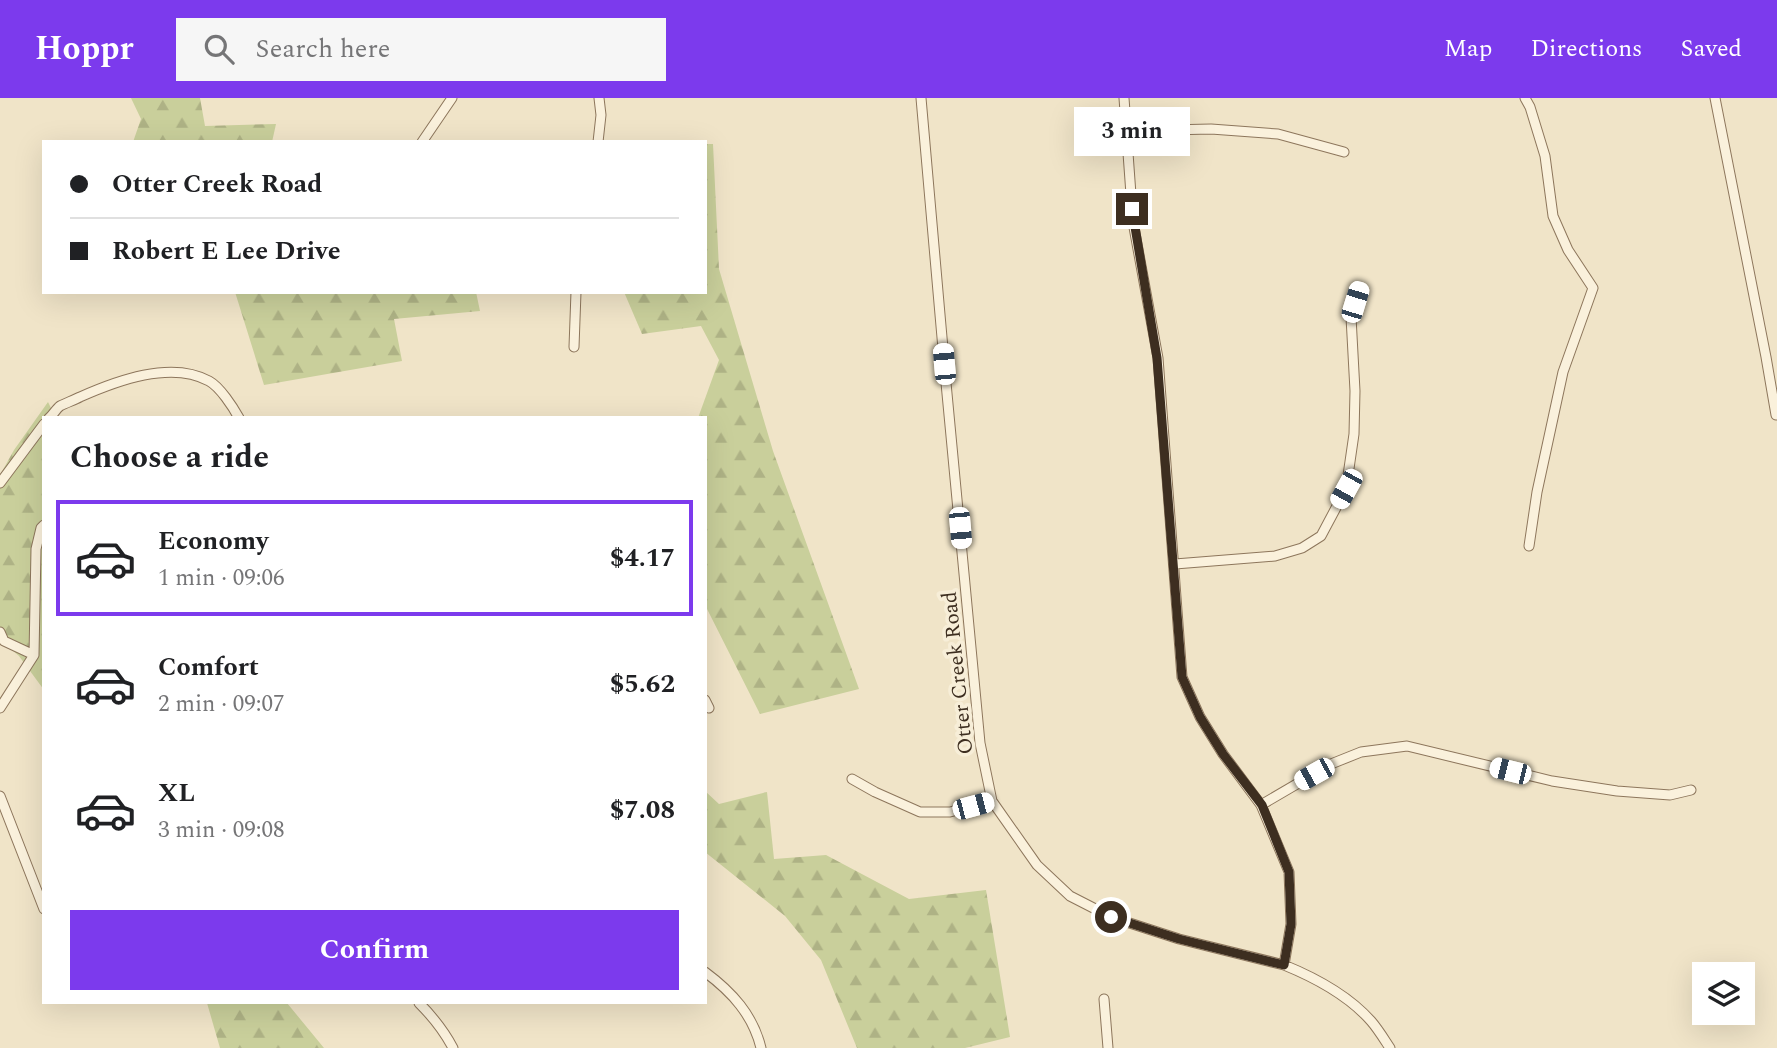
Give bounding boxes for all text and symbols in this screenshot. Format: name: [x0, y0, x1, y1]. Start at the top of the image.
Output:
search box: [176, 18, 666, 81]
text: Hoppr: [35, 24, 134, 74]
text: Search here: [256, 29, 390, 69]
icon: search: [200, 30, 238, 68]
text: Map: [1444, 31, 1492, 67]
text: Directions: [1530, 31, 1642, 67]
text: Saved: [1680, 31, 1742, 67]
callout: 3 min: [1074, 108, 1190, 156]
text: 3 min: [1101, 114, 1163, 149]
text: Otter Creek Road: [112, 164, 322, 204]
route end: [1116, 193, 1148, 225]
text: Robert E Lee Drive: [112, 231, 341, 271]
car: [1339, 279, 1372, 325]
car: [932, 342, 957, 386]
text: Choose a ride: [70, 433, 269, 482]
car: [1327, 466, 1366, 512]
car: [948, 506, 973, 550]
text: Economy: [158, 521, 268, 561]
icon: car: [74, 527, 137, 590]
text: $4.17: [610, 538, 675, 578]
text: 1 min · 09:06: [158, 561, 285, 596]
street label: Otter Creek Road: [934, 590, 982, 756]
text: Comfort: [158, 647, 259, 687]
icon: car: [74, 653, 137, 716]
text: $5.62: [610, 664, 675, 704]
text: 2 min · 09:07: [158, 687, 285, 722]
car: [1291, 755, 1338, 793]
car: [1488, 756, 1533, 786]
text: XL: [158, 773, 195, 813]
icon: car: [74, 779, 137, 842]
text: $7.08: [610, 790, 675, 830]
car: [950, 790, 997, 822]
text: 3 min · 09:08: [158, 813, 285, 848]
route start: [1095, 901, 1127, 933]
button: Confirm: [70, 910, 679, 990]
map controls: [1692, 962, 1755, 1025]
button: layers: [1692, 962, 1755, 1025]

